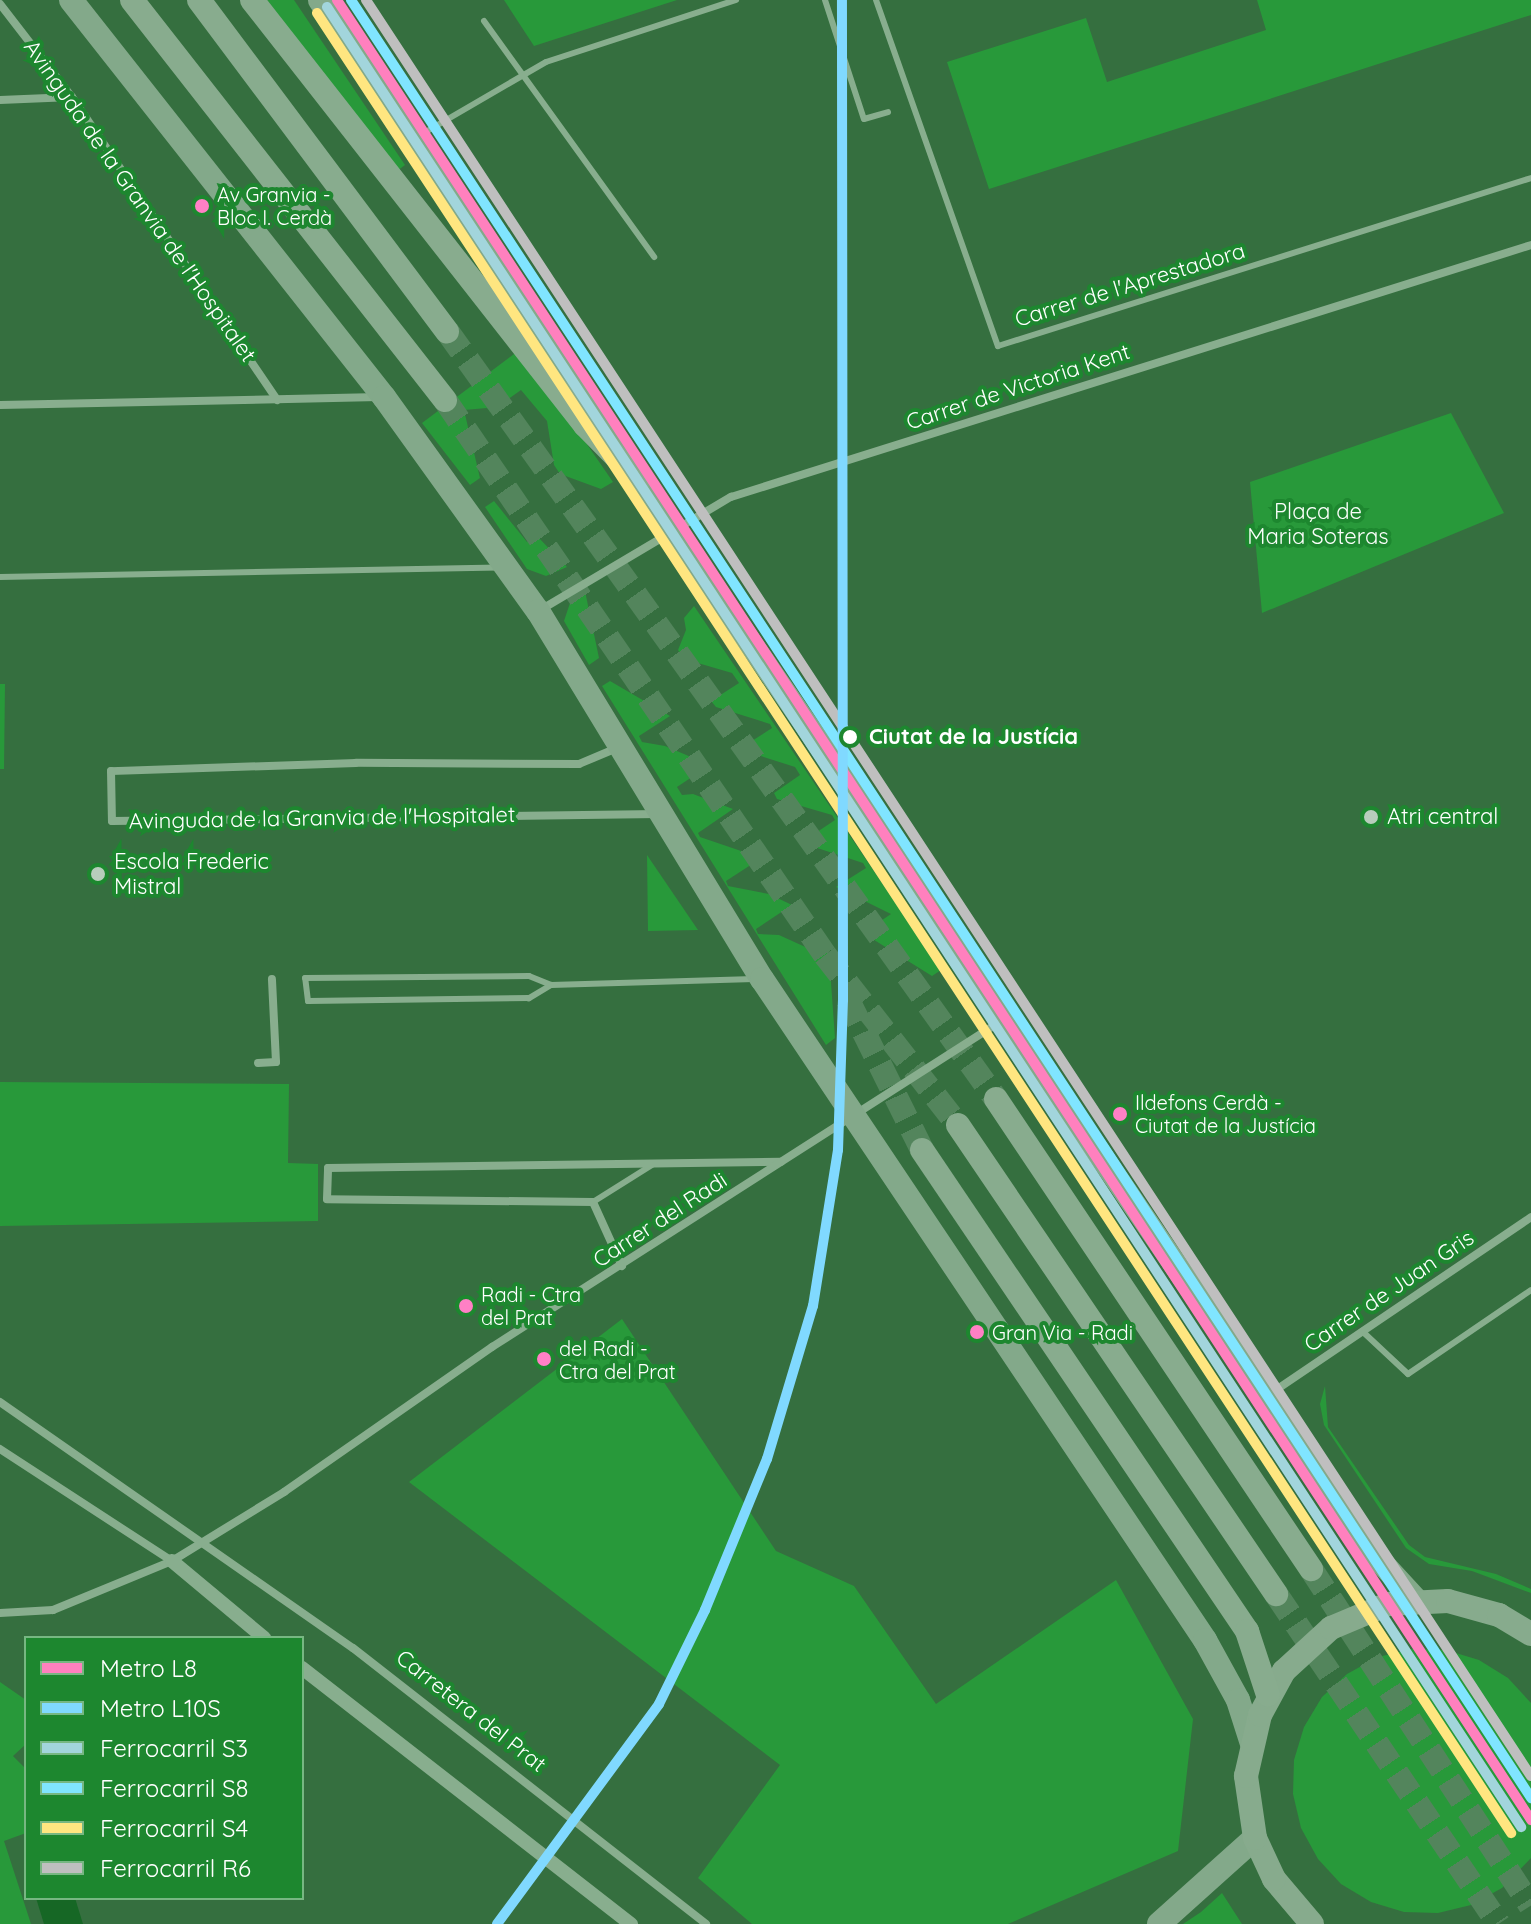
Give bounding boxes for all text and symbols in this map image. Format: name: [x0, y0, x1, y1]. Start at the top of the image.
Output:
street label: Avinguda de la Granvia de l'Hospitalet: [18, 35, 262, 367]
place label: Av Granvia - Bloc I. Cerdà: [217, 182, 332, 229]
marker: Av Granvia - Bloc I. Cerdà: [194, 198, 210, 214]
street label: Carrer de l'Aprestadora: [1012, 237, 1248, 333]
street label: Carrer de Victoria Kent: [903, 338, 1133, 436]
park label: Plaça de Maria Soteras: [1247, 498, 1389, 550]
place label: Ciutat de la Justícia: [869, 724, 1078, 750]
marker: Ciutat de la Justícia: [838, 725, 862, 749]
street label: Avinguda de la Granvia de l'Hospitalet: [128, 801, 516, 835]
place label: Atri central: [1387, 804, 1498, 830]
marker: Atri central: [1362, 808, 1380, 826]
place label: Escola Frederic Mistral: [114, 848, 269, 900]
marker: Escola Frederic Mistral: [89, 865, 107, 883]
place label: Ildefons Cerdà - Ciutat de la Justícia: [1135, 1090, 1316, 1137]
marker: Ildefons Cerdà - Ciutat de la Justícia: [1112, 1106, 1128, 1122]
street label: Carrer del Radi: [588, 1167, 732, 1273]
street label: Carrer de Juan Gris: [1299, 1224, 1479, 1358]
place label: Radi - Ctra del Prat: [481, 1282, 581, 1329]
marker: Radi - Ctra del Prat: [458, 1298, 474, 1314]
place label: Gran Via - Radi: [992, 1320, 1133, 1344]
marker: Gran Via - Radi: [969, 1324, 985, 1340]
place label: del Radi - Ctra del Prat: [559, 1336, 676, 1383]
marker: del Radi - Ctra del Prat: [536, 1351, 552, 1367]
legend: [24, 1636, 304, 1900]
street label: Carretera del Prat: [391, 1644, 551, 1778]
text: Metro L8: [100, 1653, 197, 1683]
text: Metro L10S: [100, 1693, 221, 1723]
text: Ferrocarril S3: [100, 1733, 248, 1763]
text: Ferrocarril S8: [100, 1773, 248, 1803]
text: Ferrocarril S4: [100, 1813, 248, 1843]
text: Ferrocarril R6: [100, 1853, 251, 1883]

